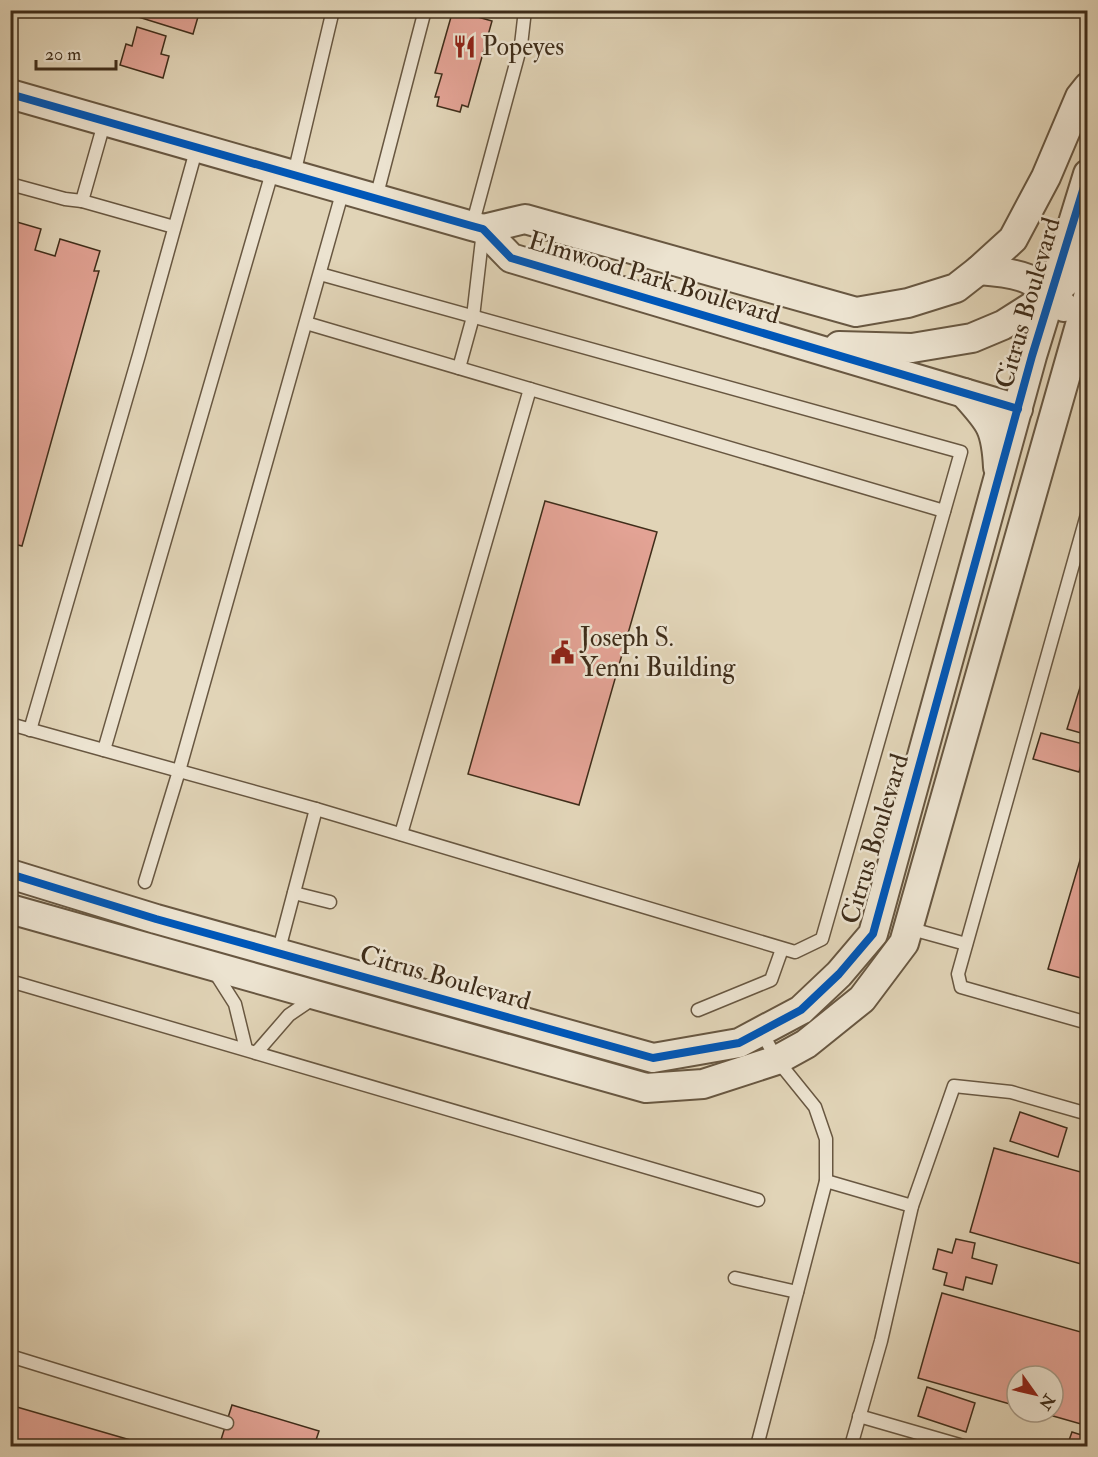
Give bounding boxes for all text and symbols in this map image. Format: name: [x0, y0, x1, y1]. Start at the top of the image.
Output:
place label: Popeyes: [482, 31, 564, 64]
scale bar: [36, 33, 116, 71]
restaurant icon: Popeyes: [451, 34, 477, 60]
text: 20 m: [45, 43, 81, 66]
street label: Citrus Boulevard: [988, 214, 1068, 392]
street label: Elmwood Park Boulevard: [524, 224, 784, 332]
place label: Joseph S. Yenni Building: [579, 622, 737, 684]
public building icon: Joseph S. Yenni Building: [549, 640, 575, 666]
street label: Citrus Boulevard: [834, 750, 916, 928]
street label: Citrus Boulevard: [356, 938, 534, 1018]
north arrow: [1005, 1364, 1065, 1424]
text: N: [1034, 1389, 1059, 1414]

